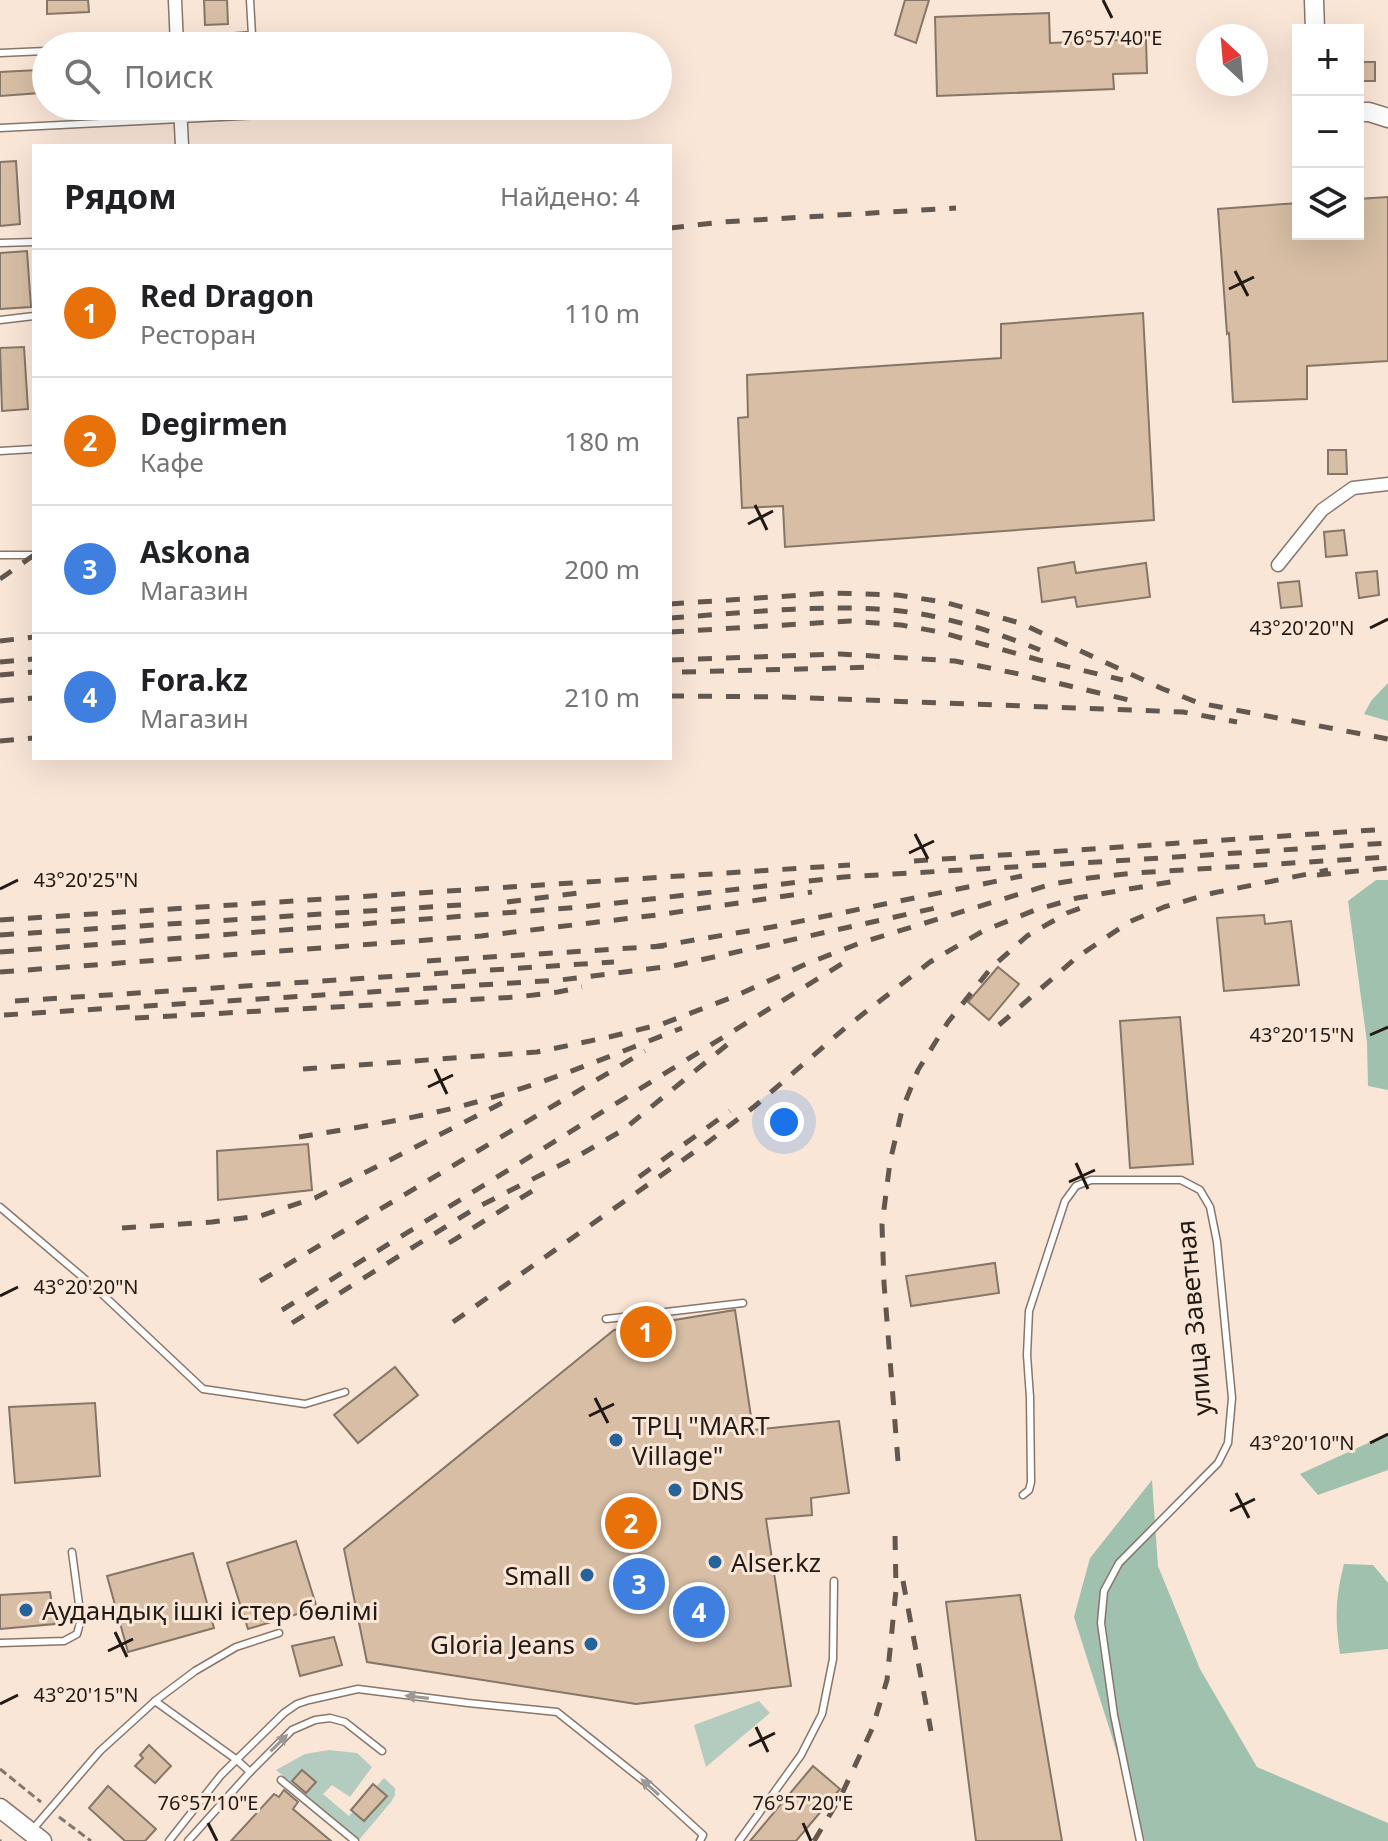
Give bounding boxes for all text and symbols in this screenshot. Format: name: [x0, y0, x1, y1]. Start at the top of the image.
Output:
text: 76°57'40"E: [1062, 24, 1162, 51]
north arrow: [1196, 24, 1268, 96]
map controls: [1292, 24, 1364, 240]
button: +: [1292, 24, 1364, 96]
search box: [32, 32, 672, 120]
icon: search: [60, 54, 104, 98]
text: Поиск: [124, 56, 213, 97]
button: −: [1292, 96, 1364, 168]
button: layers: [1292, 168, 1364, 240]
text: Рядом: [64, 173, 177, 219]
text: Найдено: 4: [500, 178, 640, 214]
text: Red Dragon: [140, 275, 314, 316]
text: 1: [83, 295, 97, 331]
text: 110 m: [564, 295, 640, 331]
text: Ресторан: [140, 316, 256, 352]
text: Degirmen: [140, 403, 288, 444]
text: 2: [83, 423, 97, 459]
text: 180 m: [564, 423, 640, 459]
text: Кафе: [140, 444, 204, 480]
text: Askona: [140, 531, 251, 572]
text: 3: [83, 551, 97, 587]
text: 200 m: [564, 551, 640, 587]
text: Магазин: [140, 572, 249, 608]
text: 43°20'20"N: [1249, 614, 1355, 641]
text: Fora.kz: [140, 659, 248, 700]
text: 4: [83, 679, 97, 715]
text: 210 m: [564, 679, 640, 715]
text: Магазин: [140, 700, 249, 736]
text: 43°20'25"N: [33, 866, 139, 893]
text: 43°20'15"N: [1249, 1021, 1355, 1048]
your location: [764, 1102, 804, 1142]
street label: улица Заветная: [1167, 1219, 1219, 1417]
text: 43°20'20"N: [33, 1273, 139, 1300]
pin: 1: [620, 1302, 672, 1362]
place label: ТРЦ "MART Village": [632, 1407, 770, 1473]
text: 43°20'10"N: [1249, 1429, 1355, 1456]
marker: ТРЦ "MART Village": [607, 1431, 625, 1449]
place label: DNS: [691, 1472, 744, 1508]
marker: DNS: [666, 1481, 684, 1499]
pin: 2: [605, 1493, 657, 1553]
place label: Alser.kz: [731, 1544, 821, 1580]
marker: Alser.kz: [706, 1553, 724, 1571]
pin: 3: [613, 1554, 665, 1614]
place label: Small: [504, 1557, 571, 1593]
marker: Small: [578, 1566, 596, 1584]
pin: 4: [673, 1582, 725, 1642]
place label: Аудандық ішкі істер бөлімі: [42, 1592, 378, 1628]
marker: Аудандық ішкі істер бөлімі: [17, 1601, 35, 1619]
place label: Gloria Jeans: [430, 1626, 575, 1662]
marker: Gloria Jeans: [582, 1635, 600, 1653]
text: 43°20'15"N: [33, 1681, 139, 1708]
one-way arrow: [404, 1690, 429, 1703]
one-way arrow: [269, 1734, 288, 1753]
one-way arrow: [640, 1778, 659, 1796]
text: 76°57'10"E: [158, 1789, 258, 1816]
text: 76°57'20"E: [753, 1789, 853, 1816]

